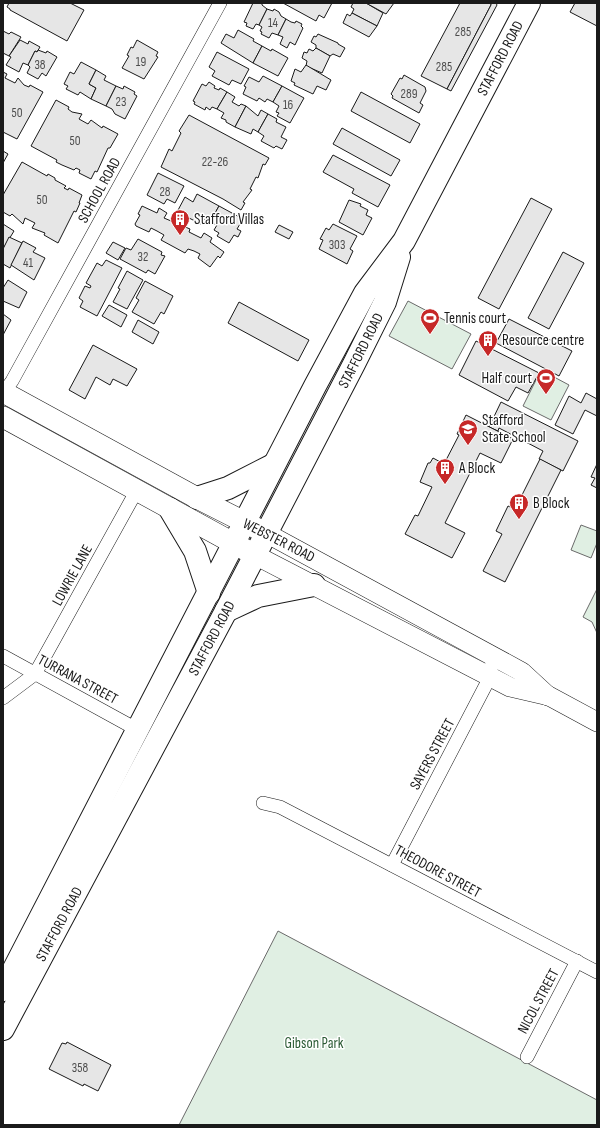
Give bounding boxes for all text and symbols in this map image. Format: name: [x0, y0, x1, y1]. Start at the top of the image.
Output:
house number: 14: [268, 15, 279, 31]
street label: STAFFORD ROAD: [473, 18, 528, 99]
house number: 285: [455, 24, 471, 40]
house number: 19: [136, 54, 146, 70]
house number: 38: [34, 57, 46, 73]
house number: 285: [436, 59, 452, 75]
house number: 289: [401, 86, 418, 102]
house number: 23: [116, 94, 126, 110]
house number: 16: [283, 97, 293, 113]
house number: 50: [11, 105, 23, 121]
house number: 50: [69, 133, 81, 149]
street label: SCHOOL ROAD: [74, 154, 125, 226]
house number: 22-26: [202, 154, 229, 170]
house number: 28: [159, 184, 171, 200]
house number: 50: [36, 192, 48, 208]
building icon: Stafford Villas: [169, 208, 191, 236]
place label: Stafford Villas: [194, 210, 264, 229]
house number: 303: [329, 237, 345, 253]
house number: 32: [138, 249, 148, 265]
house number: 41: [23, 255, 33, 271]
sports icon: Tennis court: [419, 307, 441, 335]
place label: Tennis court: [444, 309, 506, 328]
street label: STAFFORD ROAD: [334, 310, 388, 392]
building icon: Resource centre: [477, 329, 499, 357]
place label: Resource centre: [502, 331, 584, 350]
sports icon: Half court: [535, 367, 557, 395]
place label: Half court: [482, 369, 532, 388]
place label: Stafford State School: [482, 411, 546, 447]
school or university icon: Stafford State School: [457, 418, 479, 446]
building icon: A Block: [434, 457, 456, 485]
place label: A Block: [458, 459, 495, 478]
building icon: B Block: [508, 492, 530, 520]
place label: B Block: [533, 494, 570, 513]
street label: WEBSTER ROAD: [240, 514, 318, 567]
street label: LOWRIE LANE: [48, 541, 97, 609]
street label: STAFFORD ROAD: [184, 598, 240, 679]
street label: TURRANA STREET: [34, 650, 121, 708]
street label: SAYERS STREET: [406, 715, 459, 793]
street label: THEODORE STREET: [391, 841, 484, 902]
street label: STAFFORD ROAD: [32, 884, 87, 965]
street label: NICOL STREET: [513, 965, 563, 1037]
park label: Gibson Park: [285, 1034, 344, 1053]
house number: 358: [72, 1060, 88, 1076]

